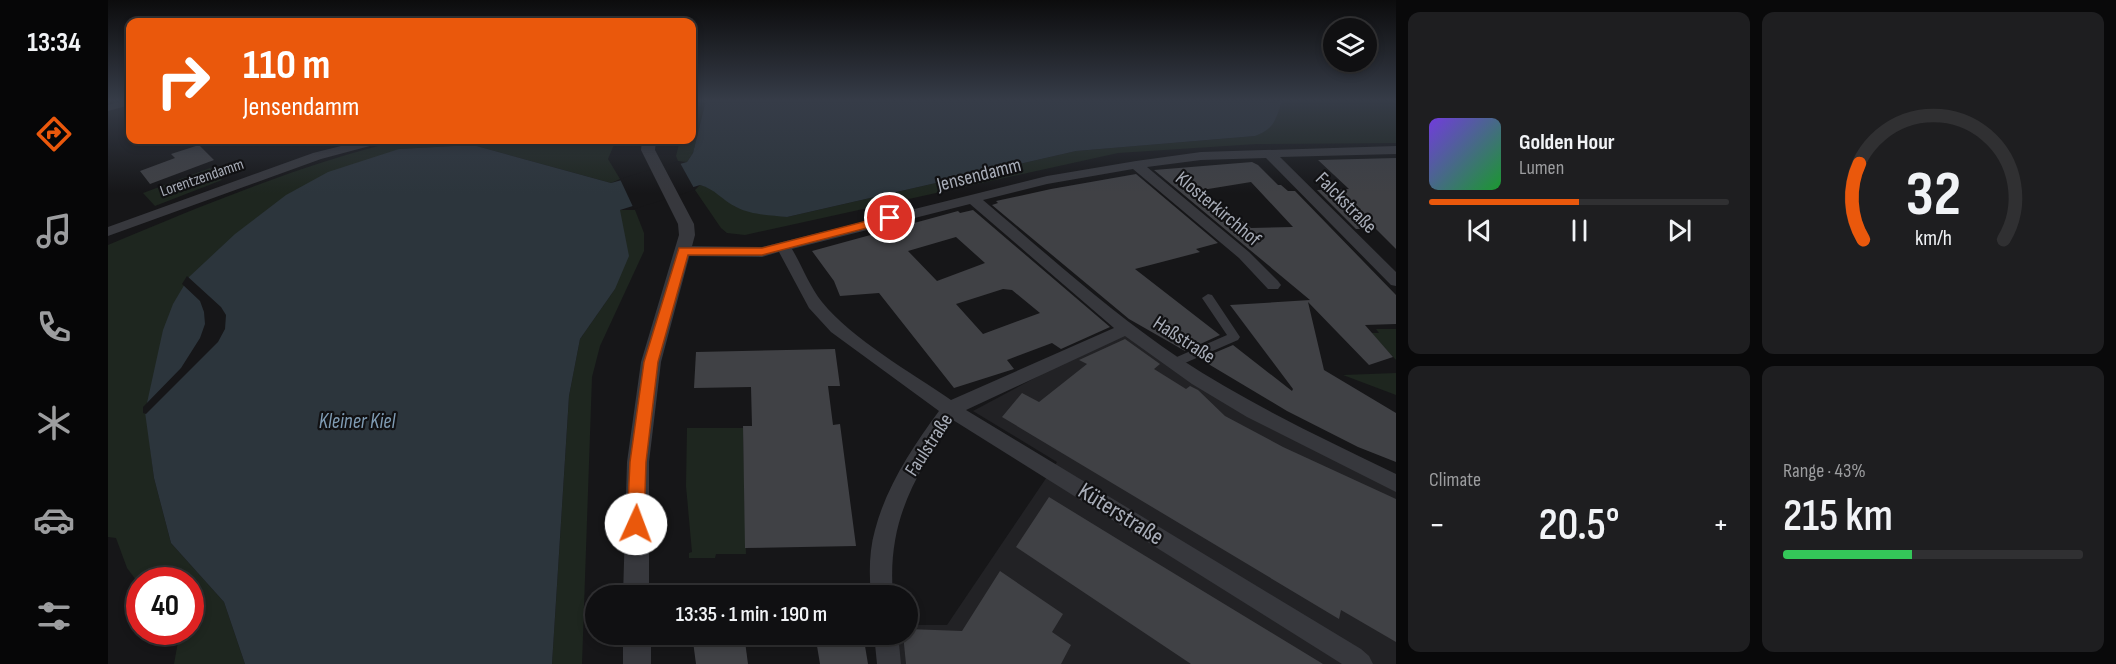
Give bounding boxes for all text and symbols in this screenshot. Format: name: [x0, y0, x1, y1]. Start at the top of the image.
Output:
map controls: [1323, 18, 1377, 72]
button: layers: [1323, 18, 1377, 72]
text: 13:34: [27, 27, 81, 59]
text: 110 m: [243, 40, 330, 91]
icon: right: [144, 42, 222, 120]
text: Jensendamm: [243, 91, 359, 123]
icon: directions: [33, 113, 75, 155]
text: Golden Hour: [1519, 129, 1615, 156]
street label: Jensendamm: [933, 153, 1024, 197]
street label: Lorentzendamm: [158, 155, 246, 201]
text: Lumen: [1519, 156, 1564, 180]
text: 32: [1905, 158, 1961, 233]
street label: Klosterkirchhof: [1170, 166, 1266, 252]
street label: Falckstraße: [1310, 167, 1382, 239]
pin: [864, 192, 915, 243]
icon: arrive: [873, 201, 906, 234]
icon: music: [33, 210, 75, 252]
icon: previous: [1463, 214, 1496, 247]
icon: pause: [1563, 214, 1596, 247]
icon: next: [1663, 214, 1696, 247]
text: km/h: [1914, 226, 1952, 251]
icon: phone: [33, 306, 75, 348]
street label: Haßstraße: [1148, 311, 1220, 369]
icon: climate: [33, 402, 75, 444]
water label: Kleiner Kiel: [319, 409, 396, 434]
street label: Faulstraße: [900, 409, 958, 481]
text: Range · 43%: [1783, 459, 1866, 483]
text: Climate: [1429, 468, 1481, 492]
street label: Küterstraße: [1073, 476, 1169, 552]
text: 215 km: [1783, 489, 1893, 544]
position arrow: [604, 492, 668, 556]
text: 20.5°: [1538, 498, 1620, 553]
icon: car: [33, 499, 75, 541]
text: −: [1429, 505, 1445, 545]
text: +: [1713, 505, 1729, 545]
speed limit sign: 40: [126, 567, 204, 645]
icon: filters: [33, 595, 75, 637]
text: 13:35 · 1 min · 190 m: [676, 601, 827, 628]

